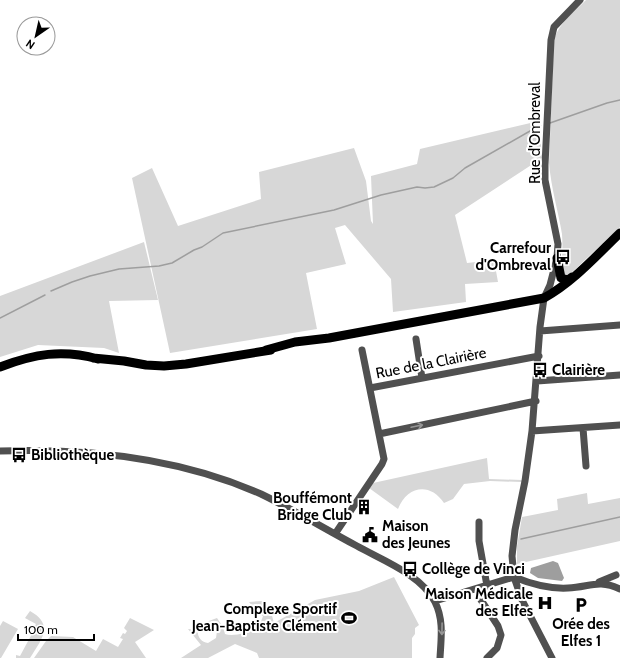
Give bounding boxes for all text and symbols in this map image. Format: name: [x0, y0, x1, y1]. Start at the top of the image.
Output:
north arrow: [16, 16, 56, 56]
text: N: [23, 36, 38, 52]
street label: Rue d'Ombreval: [526, 82, 544, 184]
place label: Carrefour d'Ombreval: [476, 239, 551, 274]
bus stop icon: Carrefour d'Ombreval: [554, 248, 572, 266]
street label: Rue de la Clairière: [374, 343, 488, 383]
bus stop icon: Clairière: [531, 361, 549, 379]
place label: Clairière: [552, 361, 605, 379]
one-way arrow: [411, 422, 424, 430]
bus stop icon: Bibliothèque: [10, 446, 28, 464]
place label: Bibliothèque: [31, 446, 114, 464]
place label: Bouffémont Bridge Club: [273, 489, 352, 524]
building icon: Bouffémont Bridge Club: [355, 498, 373, 516]
place label: Maison des Jeunes: [382, 517, 450, 552]
public building icon: Maison des Jeunes: [361, 526, 379, 544]
bus stop icon: Collège de Vinci: [401, 560, 419, 578]
place label: Collège de Vinci: [422, 560, 525, 578]
place label: Maison Médicale des Elfes: [425, 585, 533, 620]
hospital icon: Maison Médicale des Elfes: [536, 594, 554, 612]
parking icon: Orée des Elfes 1: [572, 596, 590, 614]
place label: Complexe Sportif Jean-Baptiste Clément: [191, 600, 337, 635]
sports icon: Complexe Sportif Jean-Baptiste Clément: [340, 609, 358, 627]
place label: Orée des Elfes 1: [552, 615, 610, 650]
scale bar: [18, 616, 94, 642]
text: 100 m: [24, 622, 58, 637]
one-way arrow: [438, 622, 445, 635]

